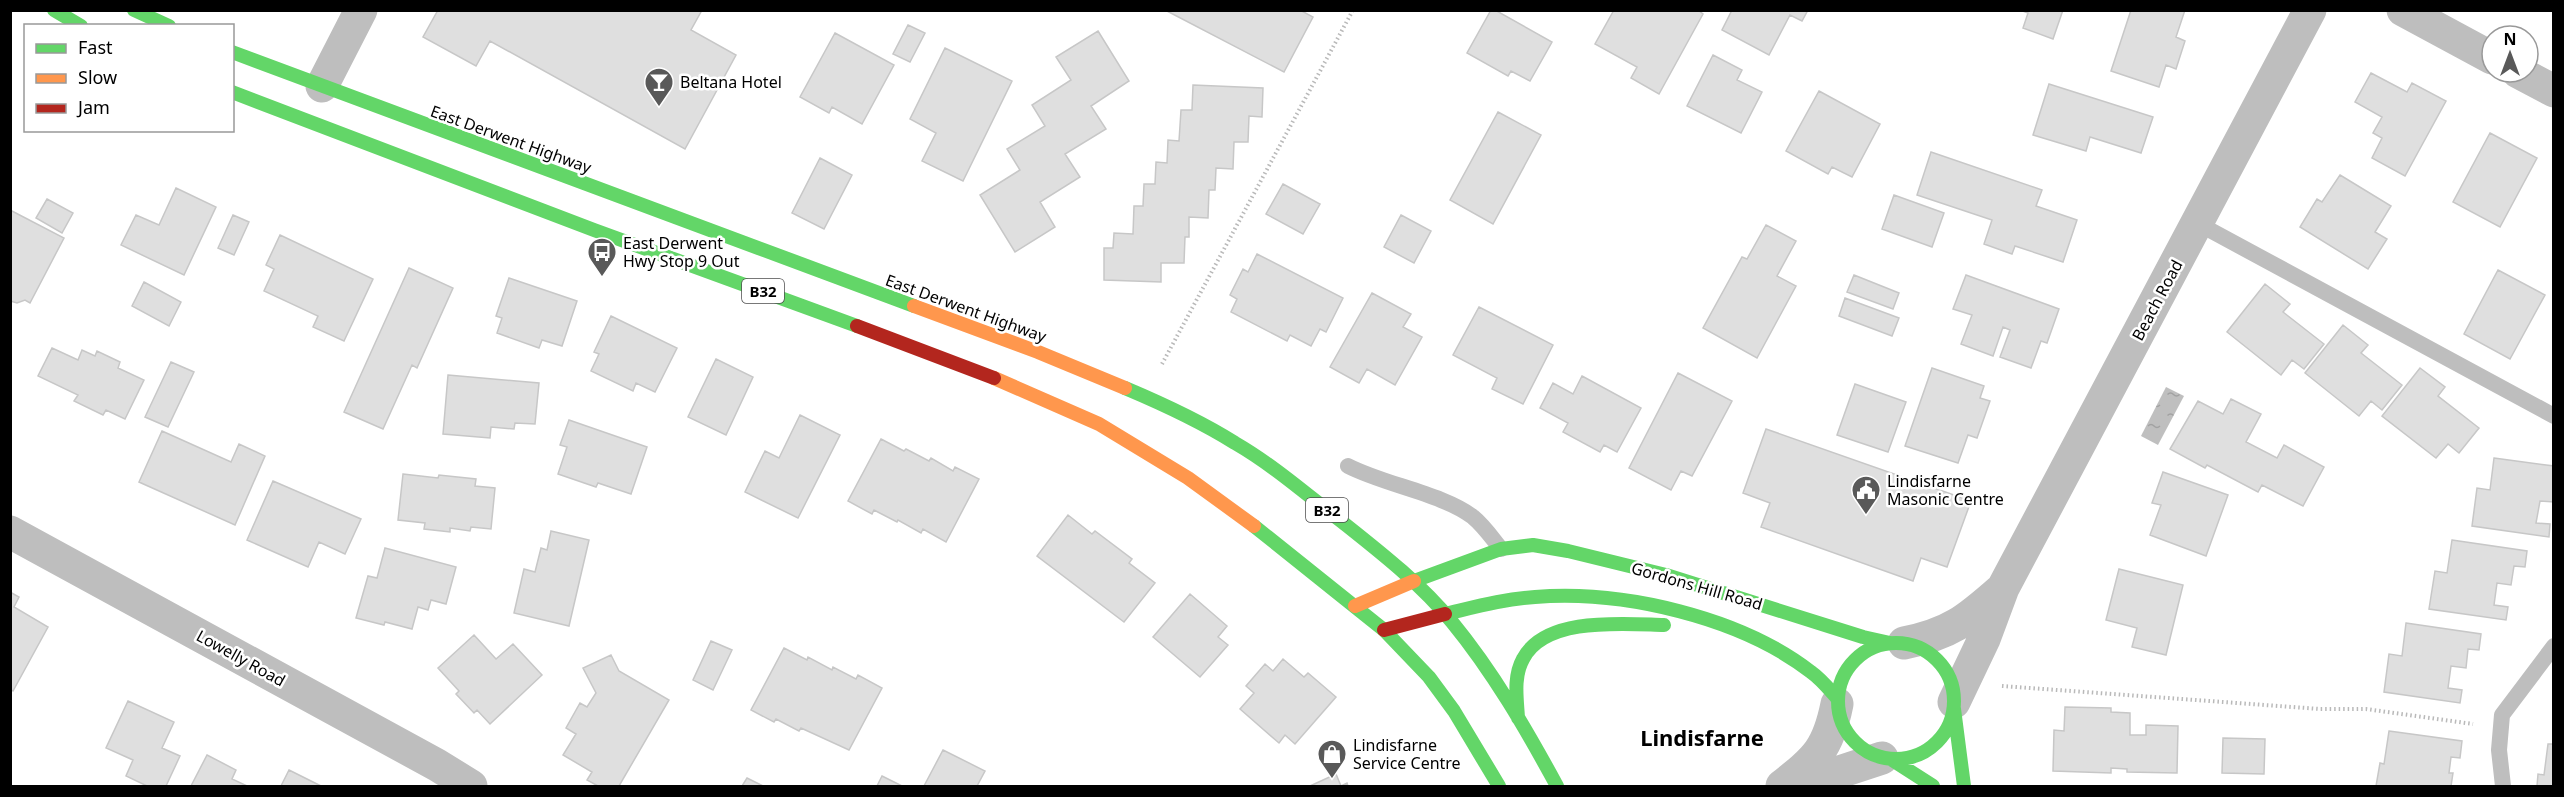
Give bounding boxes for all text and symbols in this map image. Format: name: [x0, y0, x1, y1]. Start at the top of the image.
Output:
legend: [24, 24, 234, 132]
north arrow: [2480, 24, 2540, 84]
text: N: [2503, 28, 2517, 50]
text: Fast: [78, 35, 113, 59]
text: Slow: [78, 65, 117, 89]
bar icon: Beltana Hotel: [643, 66, 675, 108]
place label: Beltana Hotel: [680, 71, 782, 93]
text: Jam: [76, 95, 110, 119]
street label: East Derwent Highway: [428, 100, 595, 179]
place label: East Derwent Hwy Stop 9 Out: [623, 232, 740, 272]
bus stop icon: East Derwent Hwy Stop 9 Out: [586, 236, 618, 278]
street label: Beach Road: [2126, 256, 2188, 344]
street label: East Derwent Highway: [883, 269, 1050, 348]
road number: B32: [742, 279, 784, 303]
place label: Lindisfarne Masonic Centre: [1887, 470, 2004, 510]
public building icon: Lindisfarne Masonic Centre: [1850, 474, 1882, 516]
road number: B32: [1306, 498, 1348, 522]
street label: Gordons Hill Road: [1629, 557, 1765, 615]
street label: Lowelly Road: [193, 625, 289, 691]
district label: Lindisfarne: [1640, 722, 1764, 752]
place label: Lindisfarne Service Centre: [1353, 734, 1461, 774]
shop icon: Lindisfarne Service Centre: [1316, 738, 1348, 780]

